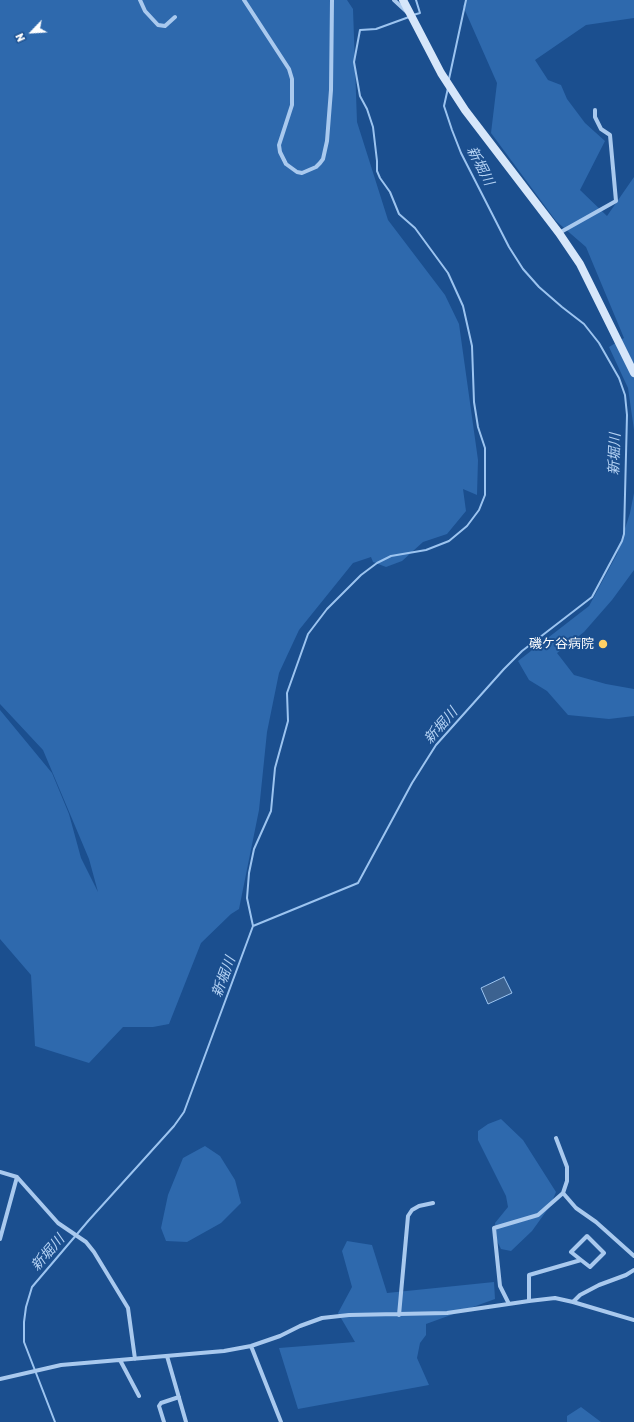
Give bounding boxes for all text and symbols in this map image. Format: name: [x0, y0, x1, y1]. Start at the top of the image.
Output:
north arrow: [12, 12, 52, 52]
text: N: [13, 31, 28, 44]
water label: 新堀川: [463, 143, 497, 189]
water label: 新堀川: [606, 433, 624, 475]
place label: 磯ケ谷病院: [529, 636, 594, 652]
marker: 磯ケ谷病院: [597, 638, 609, 650]
water label: 新堀川: [421, 705, 461, 747]
water label: 新堀川: [209, 954, 239, 1000]
water label: 新堀川: [28, 1232, 68, 1274]

